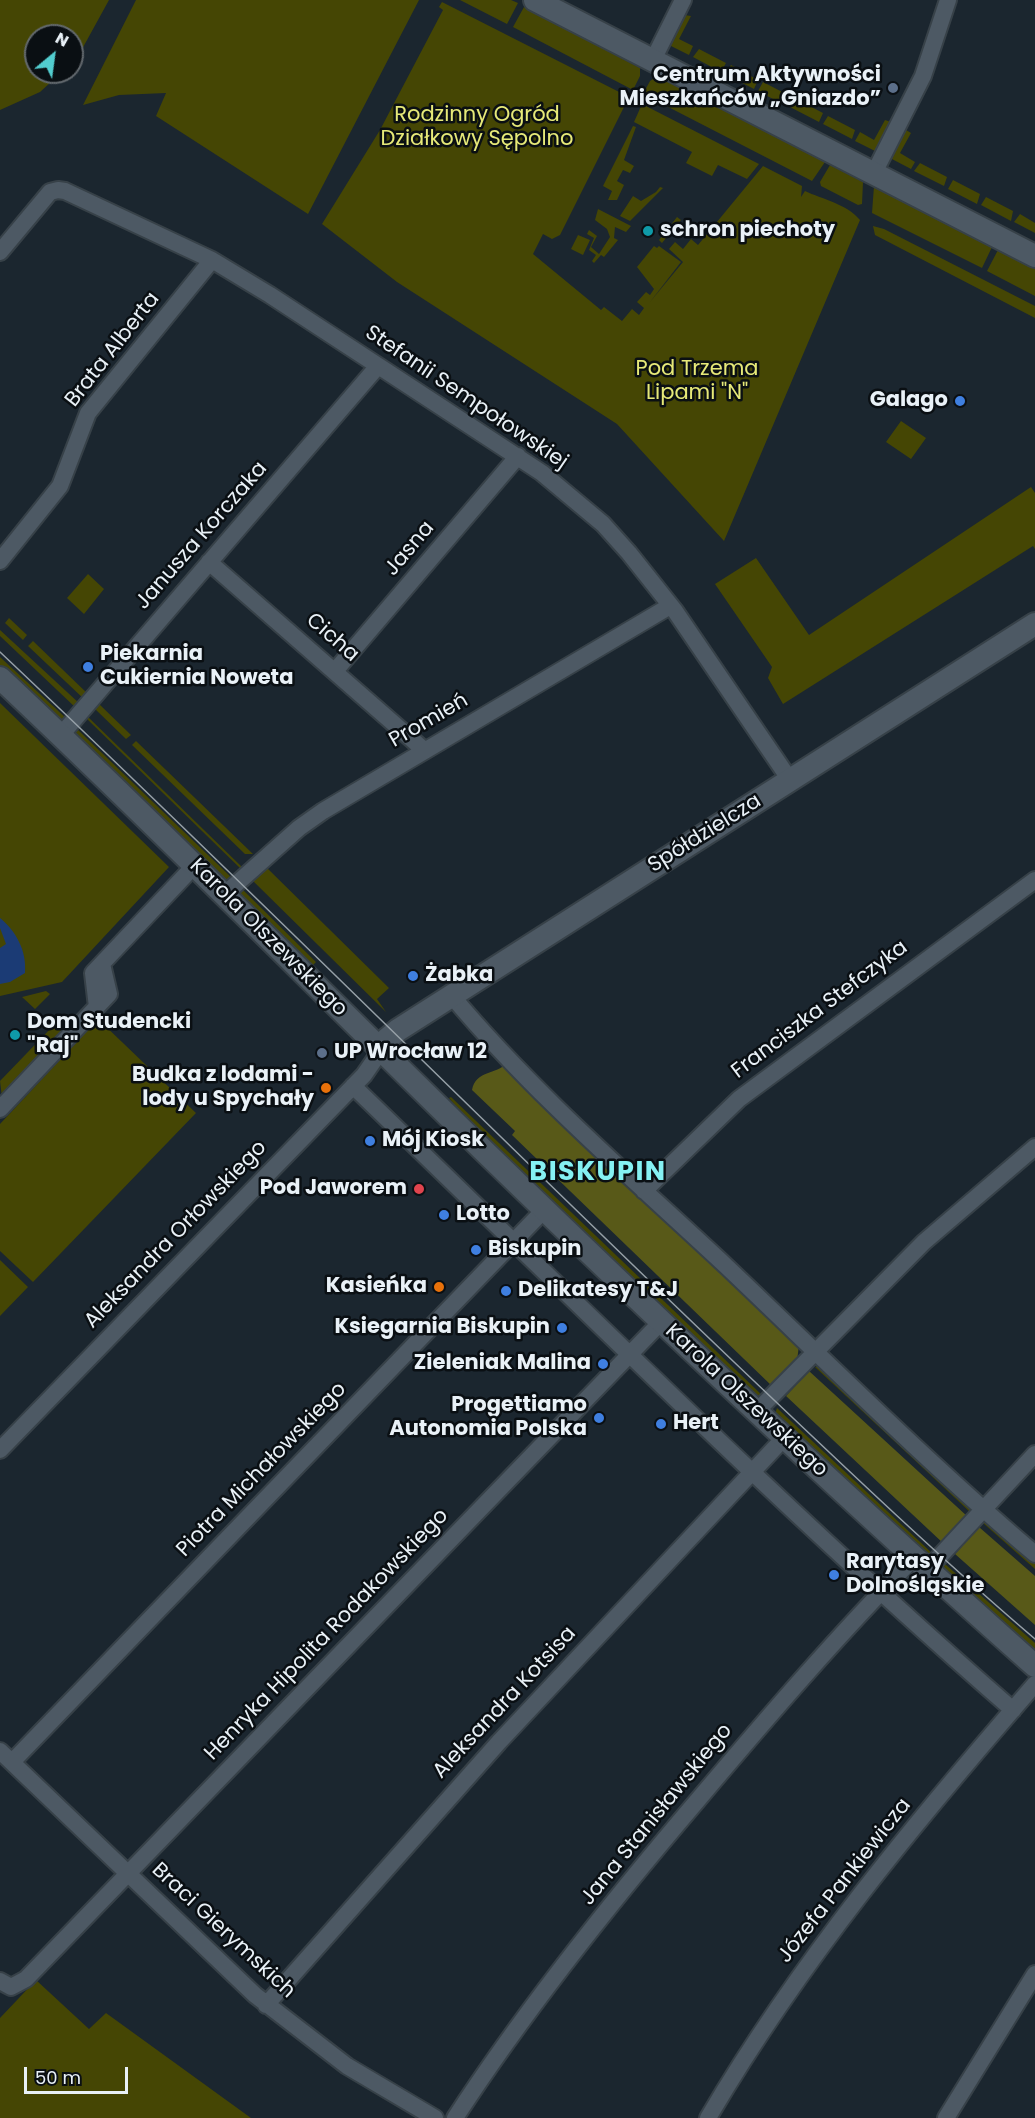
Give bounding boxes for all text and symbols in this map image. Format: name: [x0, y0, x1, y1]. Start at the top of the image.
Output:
north arrow: [24, 24, 84, 84]
text: N: [51, 27, 73, 53]
place label: Centrum Aktywności Mieszkańców „Gniazdo”: [619, 63, 881, 113]
marker: Centrum Aktywności Mieszkańców „Gniazdo”: [886, 81, 900, 95]
park label: Rodzinny Ogród Działkowy Sępolno: [381, 103, 573, 153]
place label: schron piechoty: [660, 218, 835, 244]
marker: schron piechoty: [641, 224, 655, 238]
street label: Brata Alberta: [60, 288, 166, 412]
street label: Stefanii Sempołowskiej: [360, 321, 572, 475]
park label: Pod Trzema Lipami "N": [636, 357, 758, 407]
place label: Galago: [870, 388, 948, 414]
marker: Galago: [953, 394, 967, 408]
street label: Janusza Korczaka: [131, 457, 273, 615]
street label: Jasna: [380, 516, 440, 582]
street label: Cicha: [300, 608, 364, 668]
place label: Piekarnia Cukiernia Noweta: [100, 642, 293, 692]
marker: Piekarnia Cukiernia Noweta: [81, 660, 95, 674]
street label: Promień: [385, 688, 473, 754]
street label: Spółdzielcza: [644, 789, 766, 879]
street label: Karola Olszewskiego: [184, 854, 352, 1022]
street label: Franciszka Stefczyka: [727, 936, 913, 1084]
place label: Żabka: [425, 963, 493, 989]
marker: Żabka: [406, 969, 420, 983]
place label: Dom Studencki "Raj": [27, 1010, 191, 1060]
marker: Dom Studencki "Raj": [8, 1028, 22, 1042]
place label: UP Wrocław 12: [334, 1040, 487, 1066]
marker: UP Wrocław 12: [315, 1046, 329, 1060]
place label: Budka z lodami - lody u Spychały: [132, 1063, 314, 1113]
marker: Budka z lodami - lody u Spychały: [319, 1081, 333, 1095]
place label: Mój Kiosk: [382, 1128, 484, 1154]
marker: Mój Kiosk: [363, 1134, 377, 1148]
street label: Aleksandra Orłowskiego: [80, 1136, 272, 1334]
district label: BISKUPIN: [529, 1157, 667, 1189]
place label: Pod Jaworem: [260, 1176, 407, 1202]
marker: Pod Jaworem: [412, 1182, 426, 1196]
place label: Lotto: [456, 1202, 510, 1228]
marker: Lotto: [437, 1208, 451, 1222]
place label: Biskupin: [488, 1237, 581, 1263]
marker: Biskupin: [469, 1243, 483, 1257]
place label: Kasieńka: [326, 1274, 427, 1300]
place label: Delikatesy T&J: [518, 1278, 678, 1304]
marker: Kasieńka: [432, 1280, 446, 1294]
marker: Delikatesy T&J: [499, 1284, 513, 1298]
place label: Ksiegarnia Biskupin: [334, 1315, 550, 1341]
street label: Karola Olszewskiego: [660, 1319, 832, 1483]
marker: Ksiegarnia Biskupin: [555, 1321, 569, 1335]
place label: Zieleniak Malina: [414, 1351, 591, 1377]
marker: Zieleniak Malina: [596, 1357, 610, 1371]
street label: Piotra Michałowskiego: [172, 1377, 352, 1563]
place label: Progettiamo Autonomia Polska: [389, 1393, 587, 1443]
marker: Progettiamo Autonomia Polska: [592, 1411, 606, 1425]
place label: Hert: [673, 1411, 719, 1437]
marker: Hert: [654, 1417, 668, 1431]
street label: Henryka Hipolita Rodakowskiego: [200, 1504, 454, 1766]
place label: Rarytasy Dolnośląskie: [846, 1550, 984, 1600]
marker: Rarytasy Dolnośląskie: [827, 1568, 841, 1582]
street label: Aleksandra Kotsisa: [428, 1622, 582, 1784]
street label: Jana Stanisławskiego: [576, 1719, 738, 1911]
street label: Józefa Pankiewicza: [773, 1794, 917, 1968]
street label: Braci Gierymskich: [146, 1858, 300, 2004]
scale bar: [27, 2055, 130, 2093]
text: 50 m: [35, 2065, 81, 2090]

